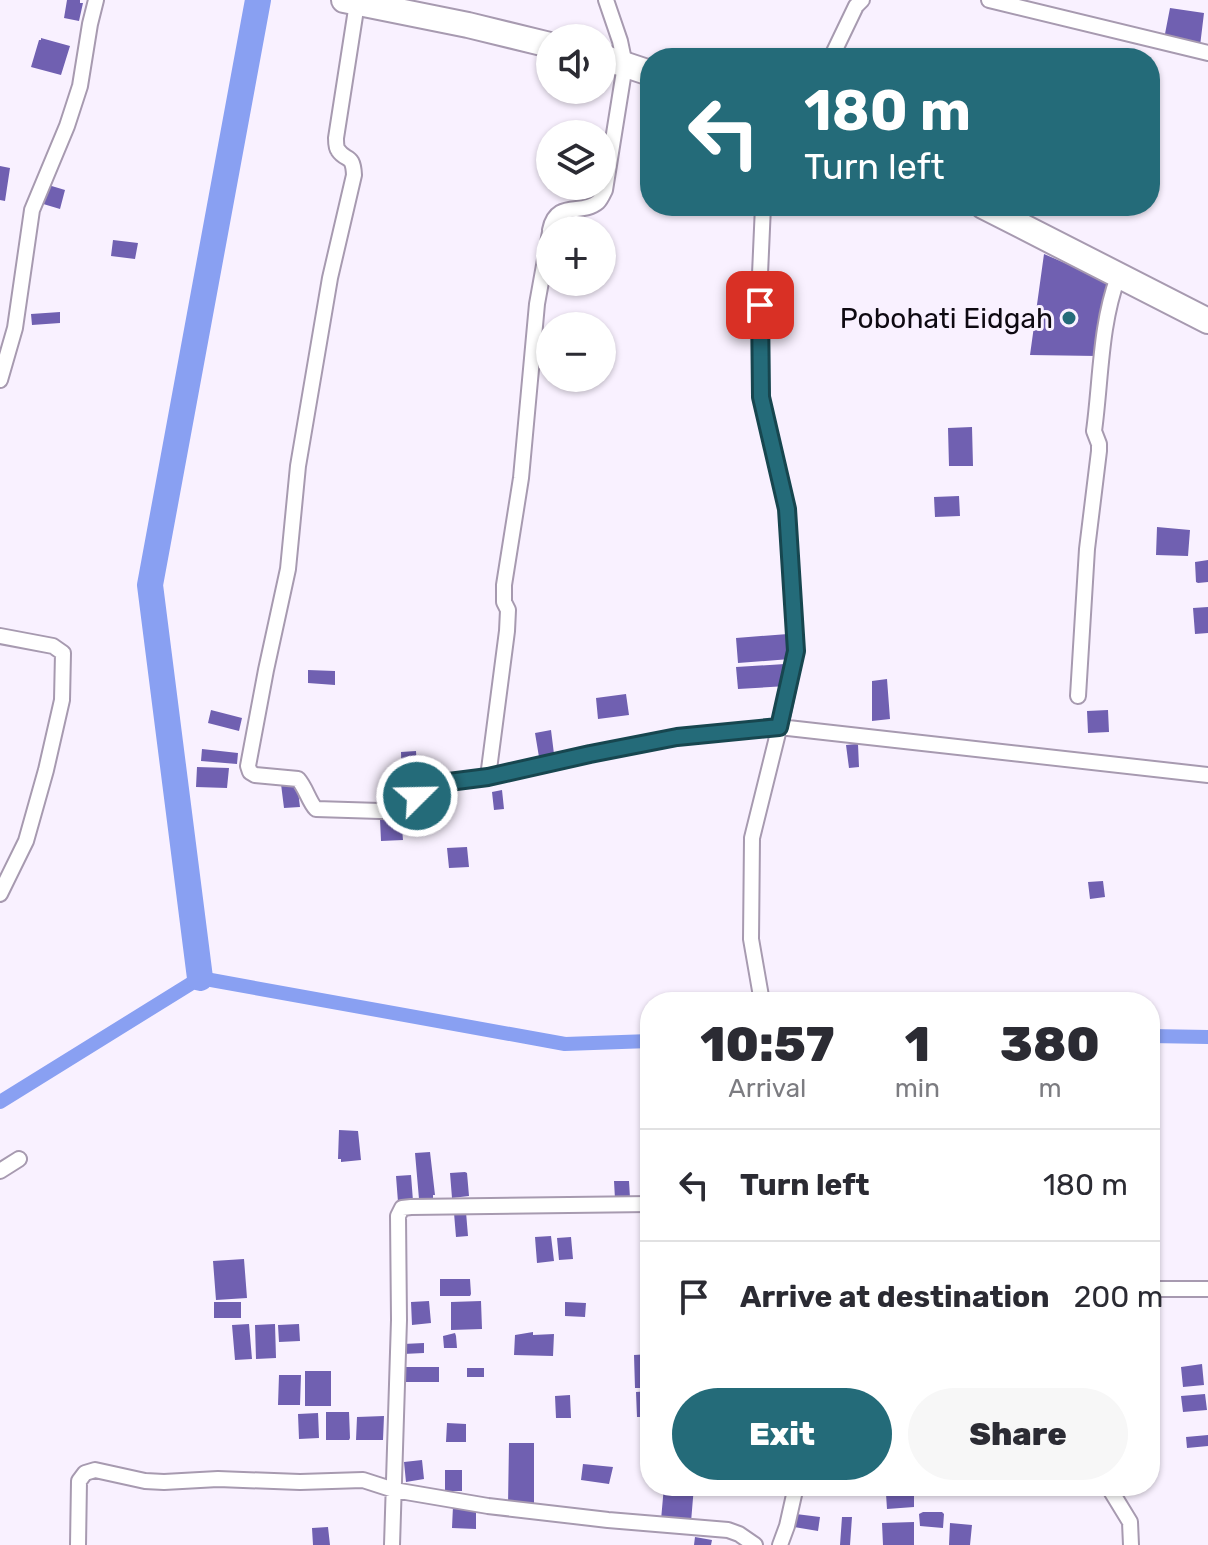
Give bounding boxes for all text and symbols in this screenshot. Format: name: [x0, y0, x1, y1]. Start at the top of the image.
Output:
map controls: [536, 24, 616, 392]
button: sound: [536, 24, 616, 104]
text: 180 m: [804, 78, 971, 144]
icon: left: [672, 80, 776, 184]
button: layers: [536, 120, 616, 200]
text: Turn left: [804, 145, 945, 188]
button: +: [536, 216, 616, 296]
pin: [726, 271, 794, 339]
icon: arrive: [738, 283, 782, 327]
place label: Pobohati Eidgah: [840, 302, 1053, 335]
marker: Pobohati Eidgah: [1060, 309, 1078, 327]
button: −: [536, 312, 616, 392]
position arrow: [375, 754, 459, 838]
text: 10:57: [700, 1016, 835, 1073]
text: 1: [905, 1016, 930, 1073]
text: 380: [1000, 1016, 1100, 1073]
text: Arrival: [728, 1073, 806, 1104]
text: min: [895, 1073, 940, 1104]
text: m: [1038, 1073, 1062, 1104]
icon: left: [672, 1163, 716, 1207]
text: Turn left: [740, 1167, 870, 1203]
text: 180 m: [1043, 1167, 1128, 1203]
icon: arrive: [672, 1275, 716, 1319]
text: Arrive at destination: [740, 1279, 1050, 1315]
text: 200 m: [1074, 1279, 1163, 1315]
button: Exit: [672, 1388, 892, 1480]
button: Share: [908, 1388, 1128, 1480]

